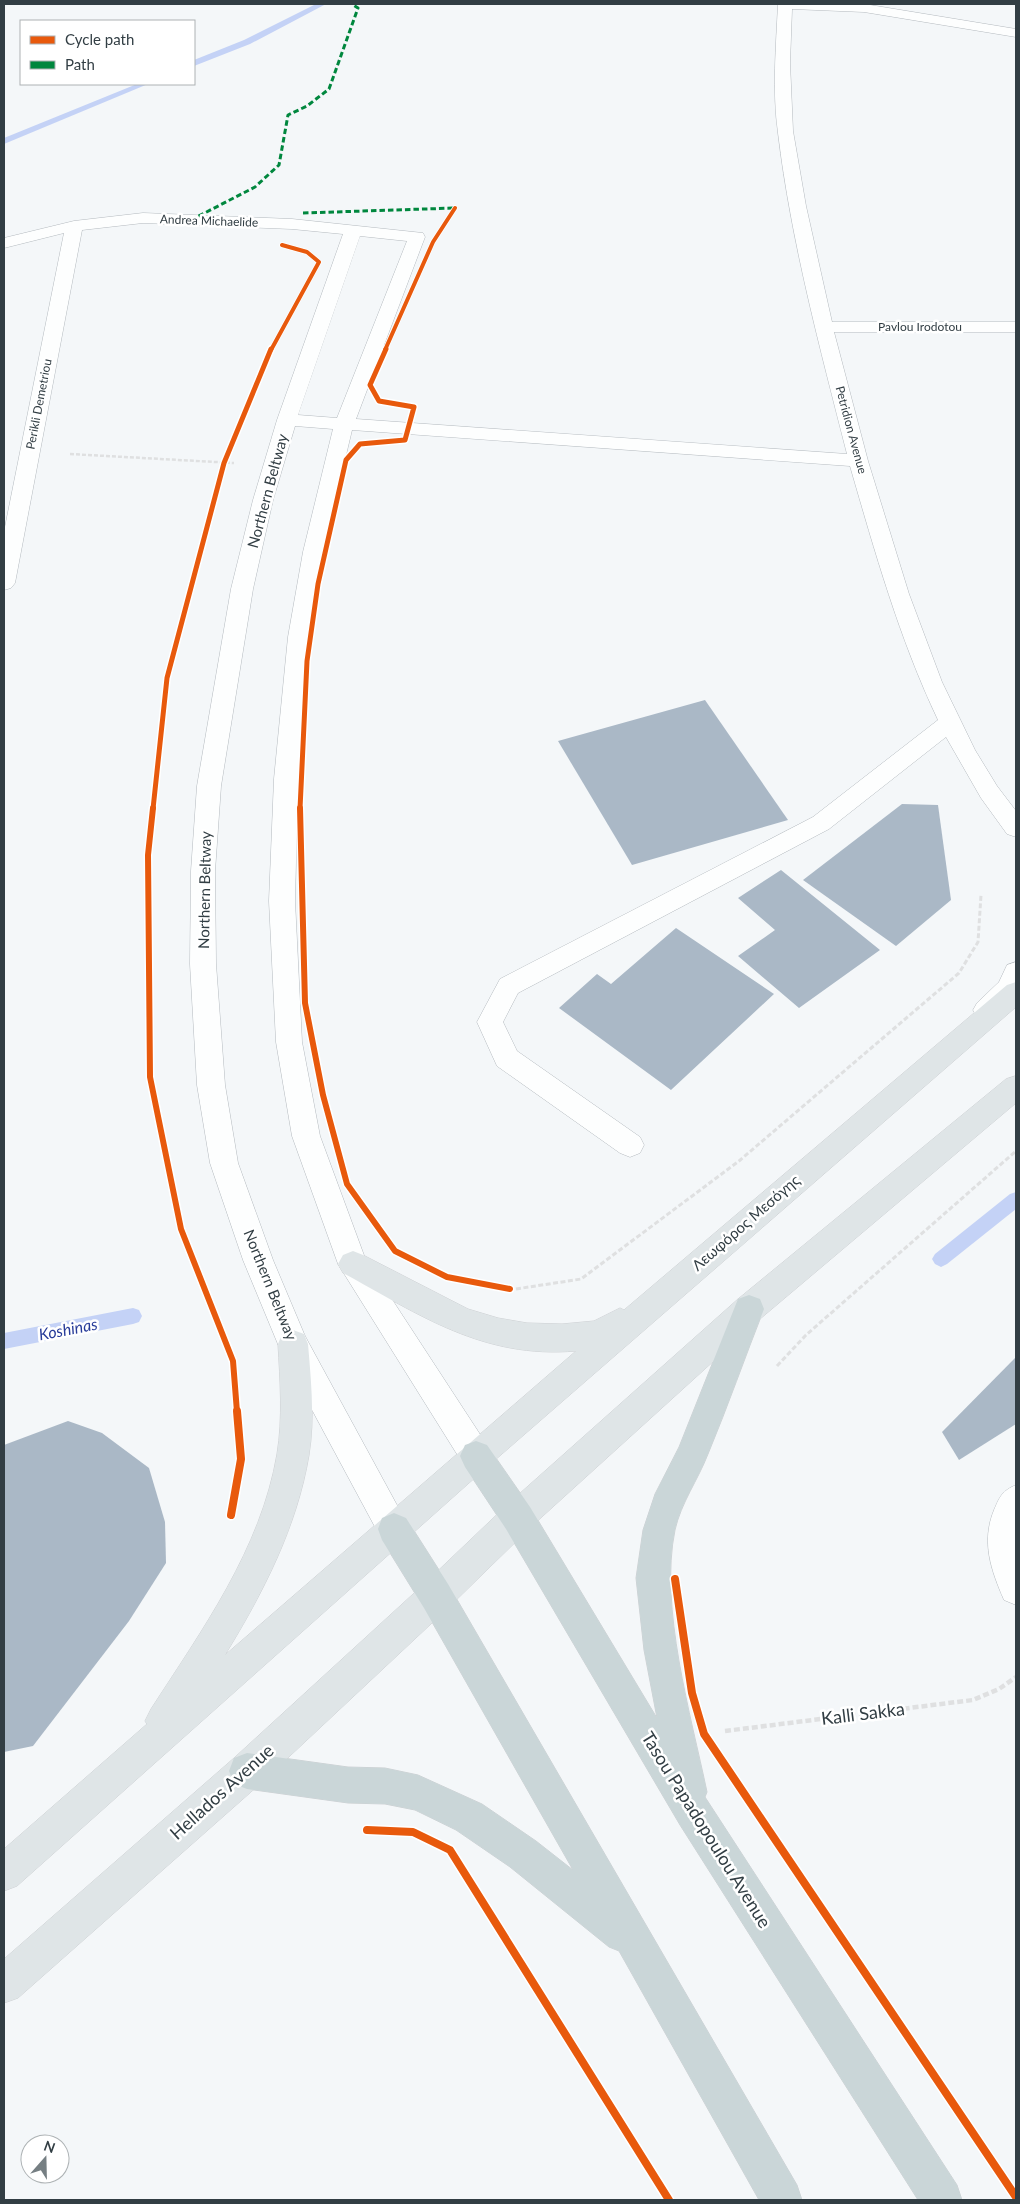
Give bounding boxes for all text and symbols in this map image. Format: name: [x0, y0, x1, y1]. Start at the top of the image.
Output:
legend: [20, 20, 195, 85]
text: Cycle path: [65, 30, 134, 48]
text: Path: [65, 55, 95, 73]
street label: Andrea Michaelide: [160, 211, 258, 230]
street label: Pavlou Irodotou: [878, 319, 962, 334]
street label: Perikli Demetriou: [22, 357, 55, 450]
street label: Petridion Avenue: [833, 384, 870, 475]
street label: Northern Beltway: [243, 431, 291, 550]
street label: Northern Beltway: [194, 831, 214, 949]
street label: Λεωφόρος Μεσόγης: [688, 1171, 803, 1274]
street label: Northern Beltway: [241, 1227, 301, 1343]
water label: Koshinas: [37, 1313, 99, 1343]
street label: Kalli Sakka: [820, 1697, 906, 1729]
street label: Tasou Papadopoulou Avenue: [637, 1727, 776, 1932]
street label: Hellados Avenue: [165, 1739, 278, 1844]
north arrow: [20, 2134, 70, 2184]
text: N: [42, 2136, 58, 2156]

